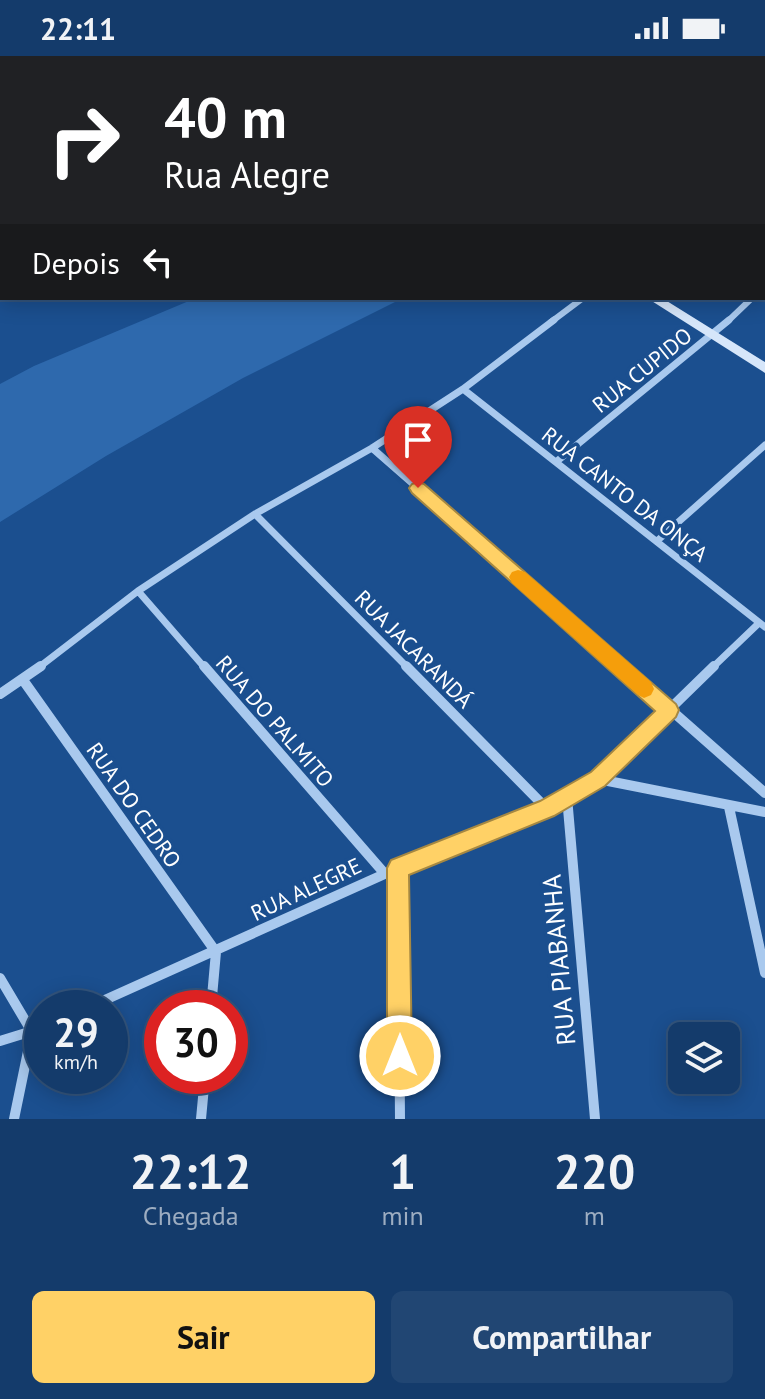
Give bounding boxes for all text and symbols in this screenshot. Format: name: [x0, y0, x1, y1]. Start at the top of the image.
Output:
text: 22:11: [40, 9, 116, 48]
text: 40 m: [164, 81, 287, 153]
icon: right: [32, 88, 136, 192]
text: Rua Alegre: [164, 151, 330, 198]
icon: left: [136, 240, 180, 284]
text: Depois: [32, 243, 120, 282]
street label: RUA CUPIDO: [586, 321, 698, 419]
pin: [384, 406, 452, 488]
icon: arrive: [396, 418, 440, 462]
street label: RUA CANTO DA ONÇA: [536, 420, 714, 568]
street label: RUA JACARANDÁ: [349, 584, 479, 714]
street label: RUA DO PALMITO: [210, 649, 340, 793]
street label: RUA DO CEDRO: [81, 737, 187, 873]
street label: RUA ALEGRE: [246, 851, 366, 927]
street label: RUA PIABANHA: [535, 873, 582, 1047]
speed limit sign: 30: [144, 990, 248, 1094]
text: 29: [53, 1006, 99, 1058]
position arrow: [358, 1014, 442, 1098]
map controls: [668, 1022, 740, 1094]
button: layers: [668, 1022, 740, 1094]
text: km/h: [54, 1049, 98, 1075]
text: 22:12: [130, 1140, 252, 1202]
text: 1: [389, 1140, 416, 1202]
text: 220: [554, 1140, 635, 1202]
text: Chegada: [143, 1199, 239, 1232]
text: min: [381, 1199, 424, 1232]
text: m: [584, 1199, 605, 1232]
button: Sair: [32, 1291, 375, 1383]
button: Compartilhar: [391, 1291, 733, 1383]

